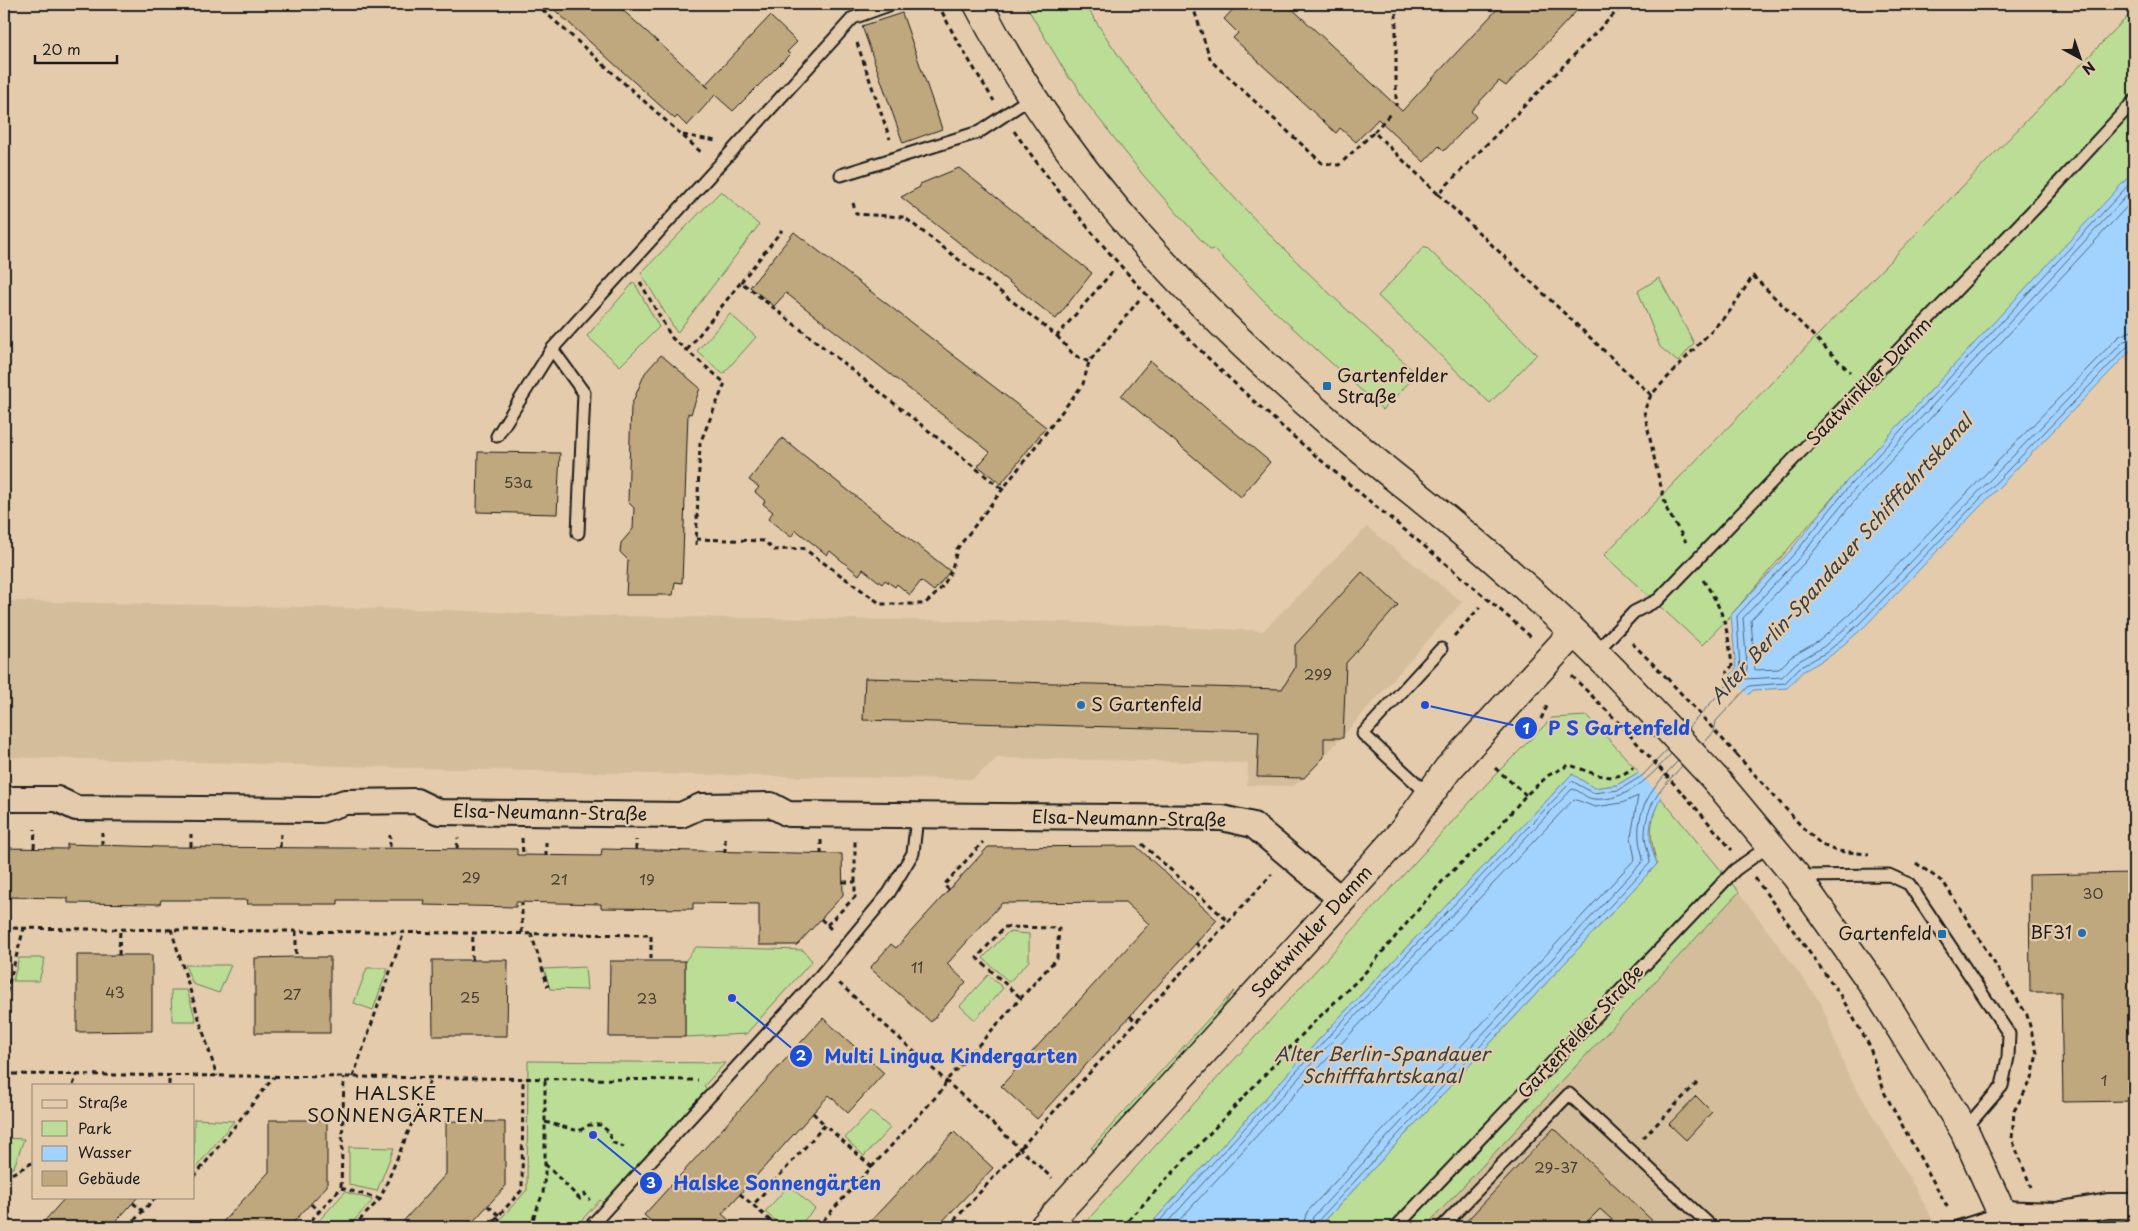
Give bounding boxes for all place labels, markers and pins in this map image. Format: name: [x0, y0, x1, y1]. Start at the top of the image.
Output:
place label: Gartenfelder Straße: [1337, 361, 1448, 409]
marker: Gartenfelder Straße: [1321, 380, 1333, 392]
place label: S Gartenfeld: [1091, 690, 1202, 717]
marker: S Gartenfeld: [1075, 699, 1087, 711]
callout: P S Gartenfeld: [1513, 711, 1700, 745]
place label: BF31: [2030, 918, 2072, 945]
place label: Gartenfeld: [1838, 919, 1932, 946]
marker: BF31: [2076, 927, 2088, 939]
marker: Gartenfeld: [1936, 928, 1948, 940]
callout: Multi Lingua Kindergarten: [789, 1039, 1088, 1073]
callout: Halske Sonnengärten: [638, 1166, 891, 1200]

